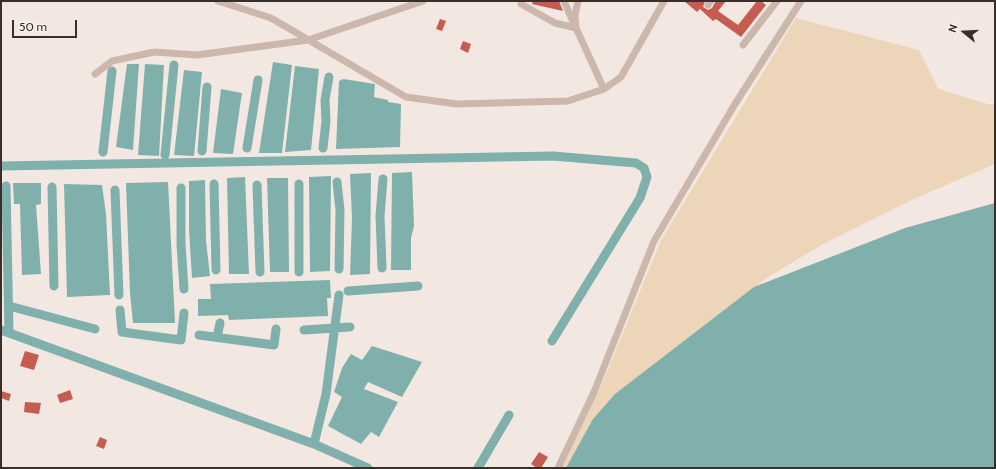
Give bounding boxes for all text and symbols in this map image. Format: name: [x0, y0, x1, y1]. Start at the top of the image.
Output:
scale bar: [14, 12, 79, 38]
north arrow: [944, 12, 984, 52]
text: 50 m: [19, 19, 47, 34]
text: N: [945, 22, 960, 34]

